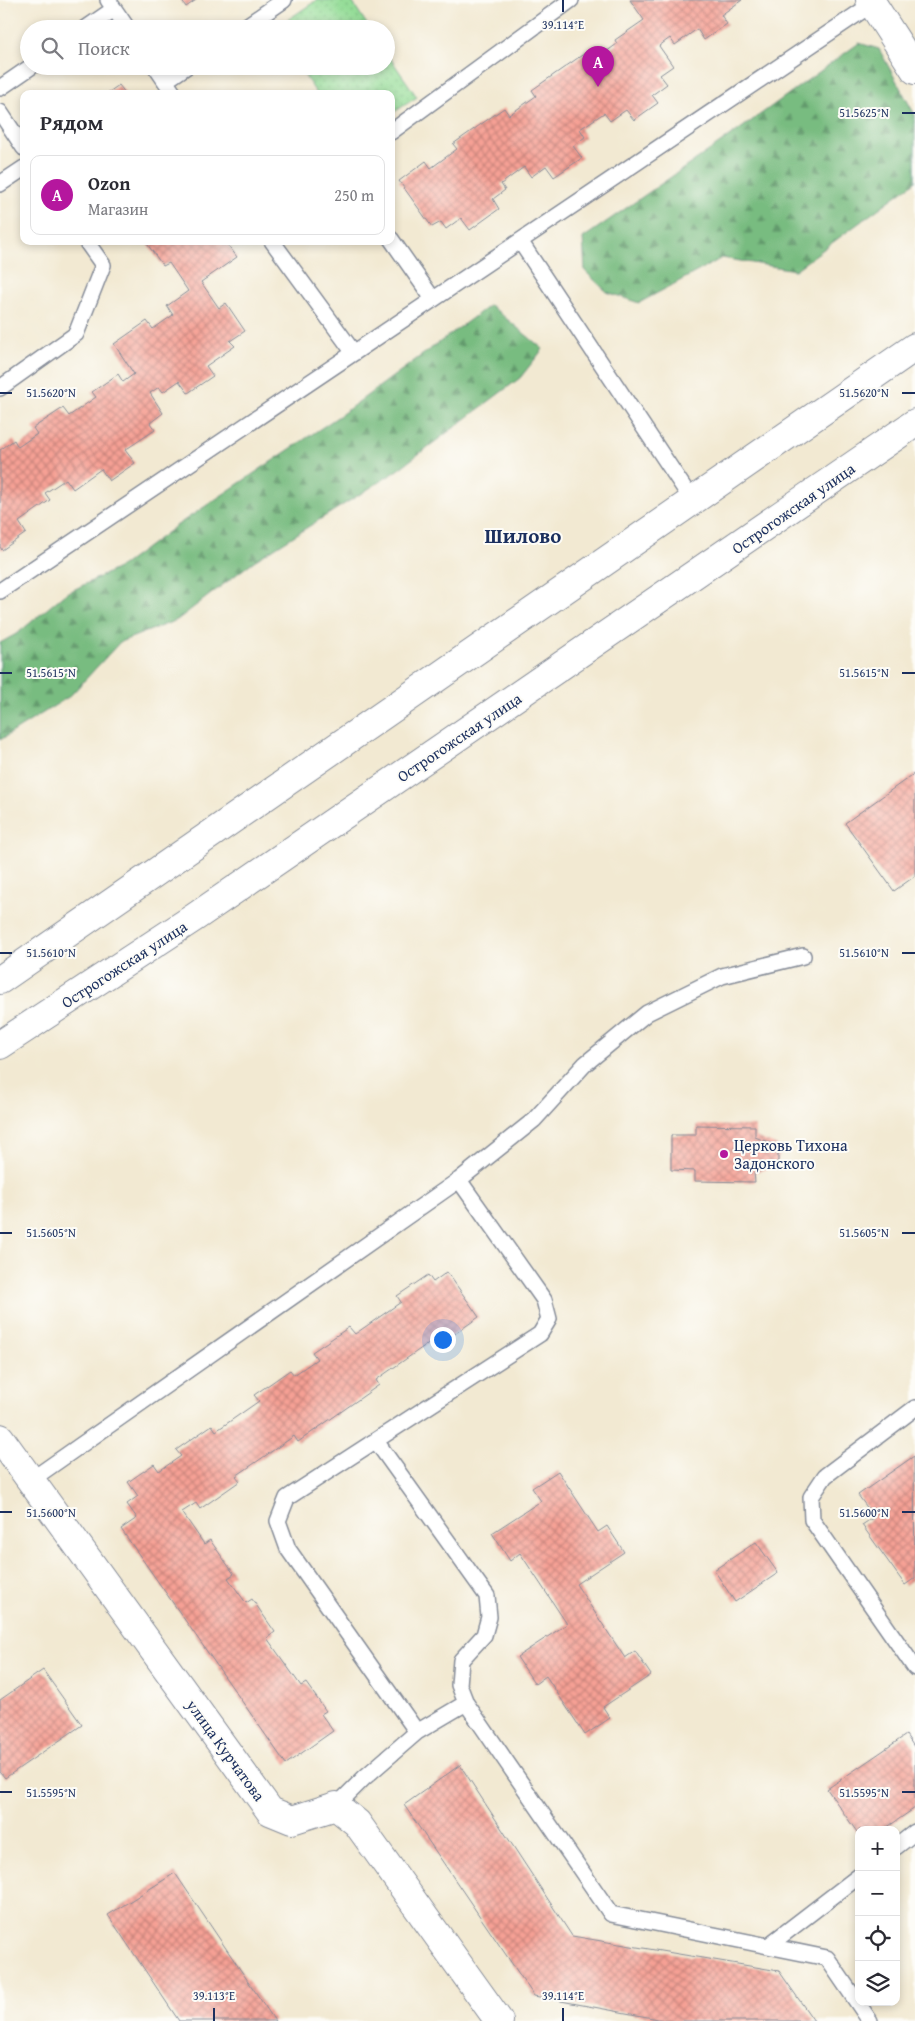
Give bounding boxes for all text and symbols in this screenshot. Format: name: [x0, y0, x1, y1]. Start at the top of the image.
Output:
text: 39.114°E: [542, 16, 584, 33]
search box: [20, 20, 395, 75]
icon: search: [38, 34, 66, 62]
text: Поиск: [78, 34, 130, 62]
pin: A: [582, 46, 614, 87]
text: 51.5625°N: [839, 104, 889, 121]
text: Рядом: [40, 107, 103, 138]
text: Ozon: [88, 169, 130, 197]
text: A: [52, 183, 62, 207]
text: 250 m: [334, 183, 374, 207]
text: Магазин: [88, 197, 148, 221]
text: 51.5620°N: [26, 384, 76, 401]
text: 51.5620°N: [839, 384, 889, 401]
street label: Острогожская улица: [726, 456, 860, 560]
district label: Шилово: [484, 520, 562, 551]
text: 51.5615°N: [26, 664, 76, 681]
text: 51.5615°N: [839, 664, 889, 681]
street label: Острогожская улица: [392, 686, 526, 788]
street label: Острогожская улица: [56, 914, 192, 1014]
text: 51.5610°N: [26, 944, 76, 961]
text: 51.5610°N: [839, 944, 889, 961]
place label: Церковь Тихона Задонского: [734, 1133, 848, 1175]
marker: Церковь Тихона Задонского: [718, 1148, 730, 1160]
text: 51.5605°N: [26, 1224, 76, 1241]
text: 51.5605°N: [839, 1224, 889, 1241]
your location: [430, 1327, 456, 1353]
text: 51.5600°N: [26, 1504, 76, 1521]
text: 51.5600°N: [839, 1504, 889, 1521]
street label: улица Курчатова: [180, 1693, 271, 1806]
text: 51.5595°N: [26, 1784, 76, 1801]
text: 51.5595°N: [839, 1784, 889, 1801]
map controls: [855, 1826, 900, 2006]
button: +: [855, 1826, 900, 1871]
button: −: [855, 1871, 900, 1916]
button: locate: [855, 1916, 900, 1961]
button: layers: [855, 1961, 900, 2006]
text: 39.113°E: [193, 1987, 235, 2004]
text: 39.114°E: [542, 1987, 584, 2004]

